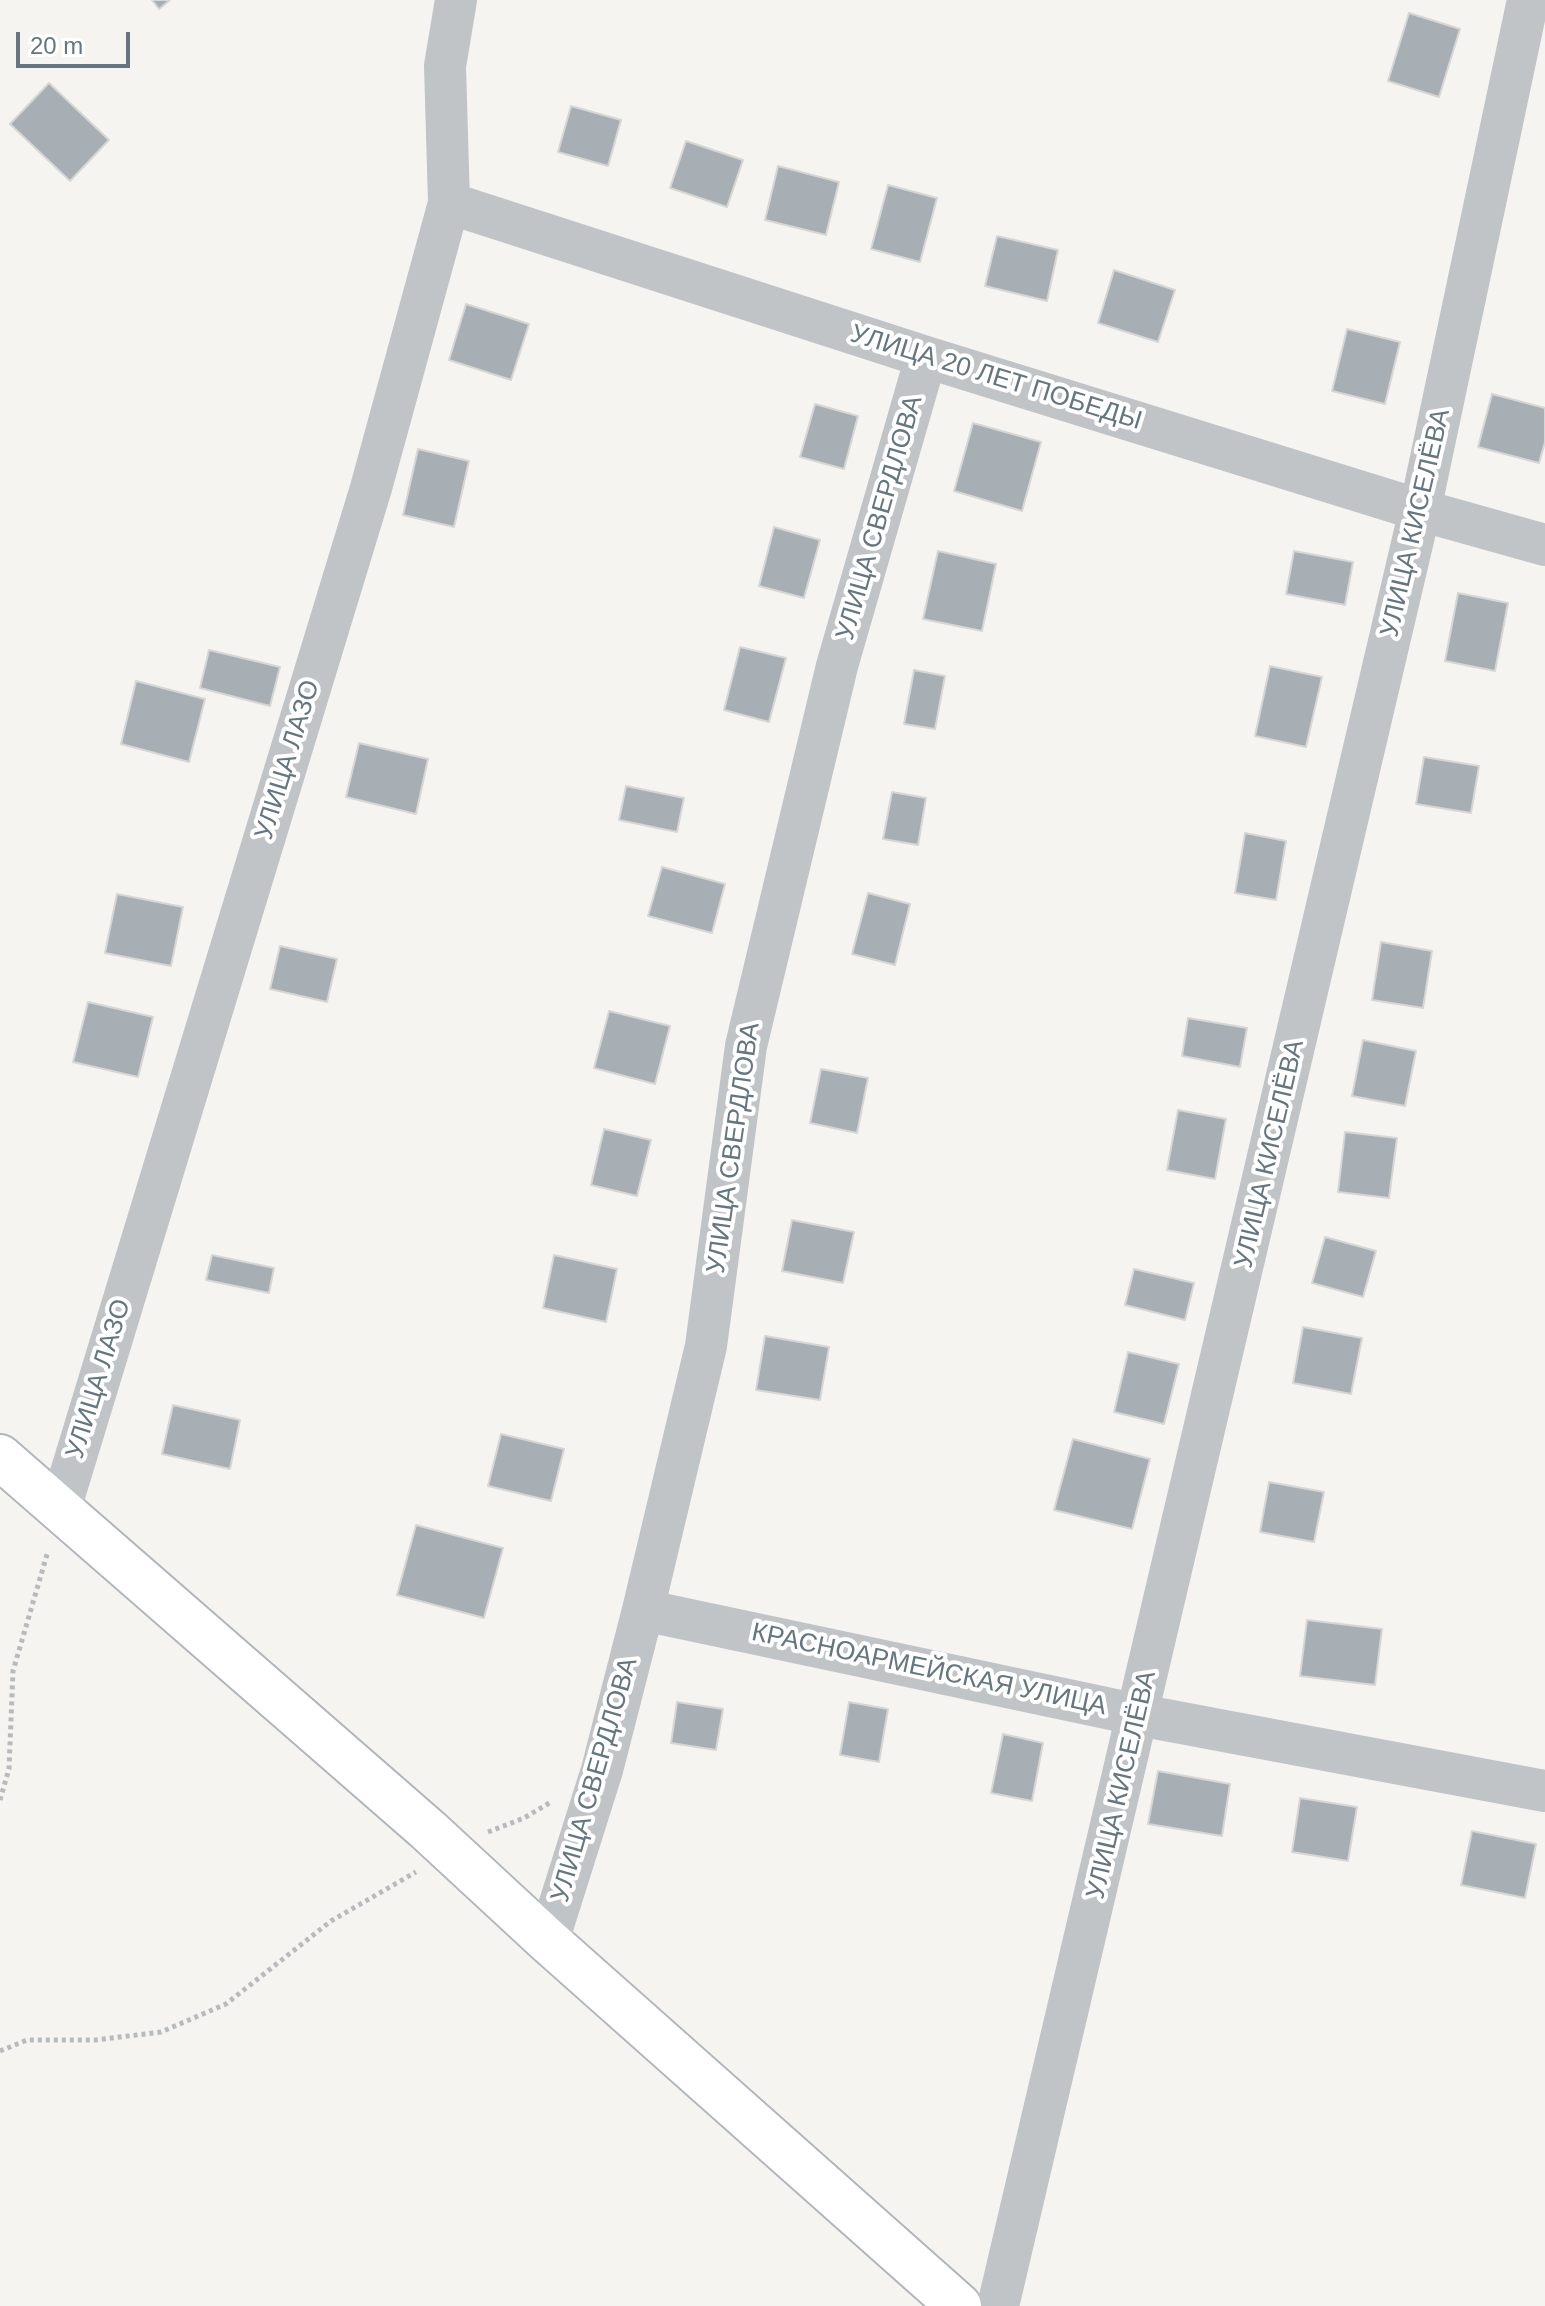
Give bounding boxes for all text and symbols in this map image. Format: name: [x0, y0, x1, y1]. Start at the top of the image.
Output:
scale bar: [20, 16, 134, 66]
text: 20 m: [30, 32, 83, 59]
street label: УЛИЦА 20 ЛЕТ ПОБЕДЫ: [847, 319, 1145, 437]
street label: УЛИЦА СВЕРДЛОВА: [830, 392, 930, 644]
street label: УЛИЦА КИСЕЛЁВА: [1375, 406, 1457, 640]
street label: УЛИЦА ЛАЗО: [249, 677, 327, 843]
street label: УЛИЦА СВЕРДЛОВА: [701, 1021, 767, 1275]
street label: УЛИЦА КИСЕЛЁВА: [1229, 1037, 1311, 1271]
street label: УЛИЦА ЛАЗО: [60, 1296, 138, 1462]
street label: КРАСНОАРМЕЙСКАЯ УЛИЦА: [749, 1617, 1109, 1723]
street label: УЛИЦА СВЕРДЛОВА: [545, 1654, 645, 1906]
street label: УЛИЦА КИСЕЛЁВА: [1081, 1668, 1163, 1902]

